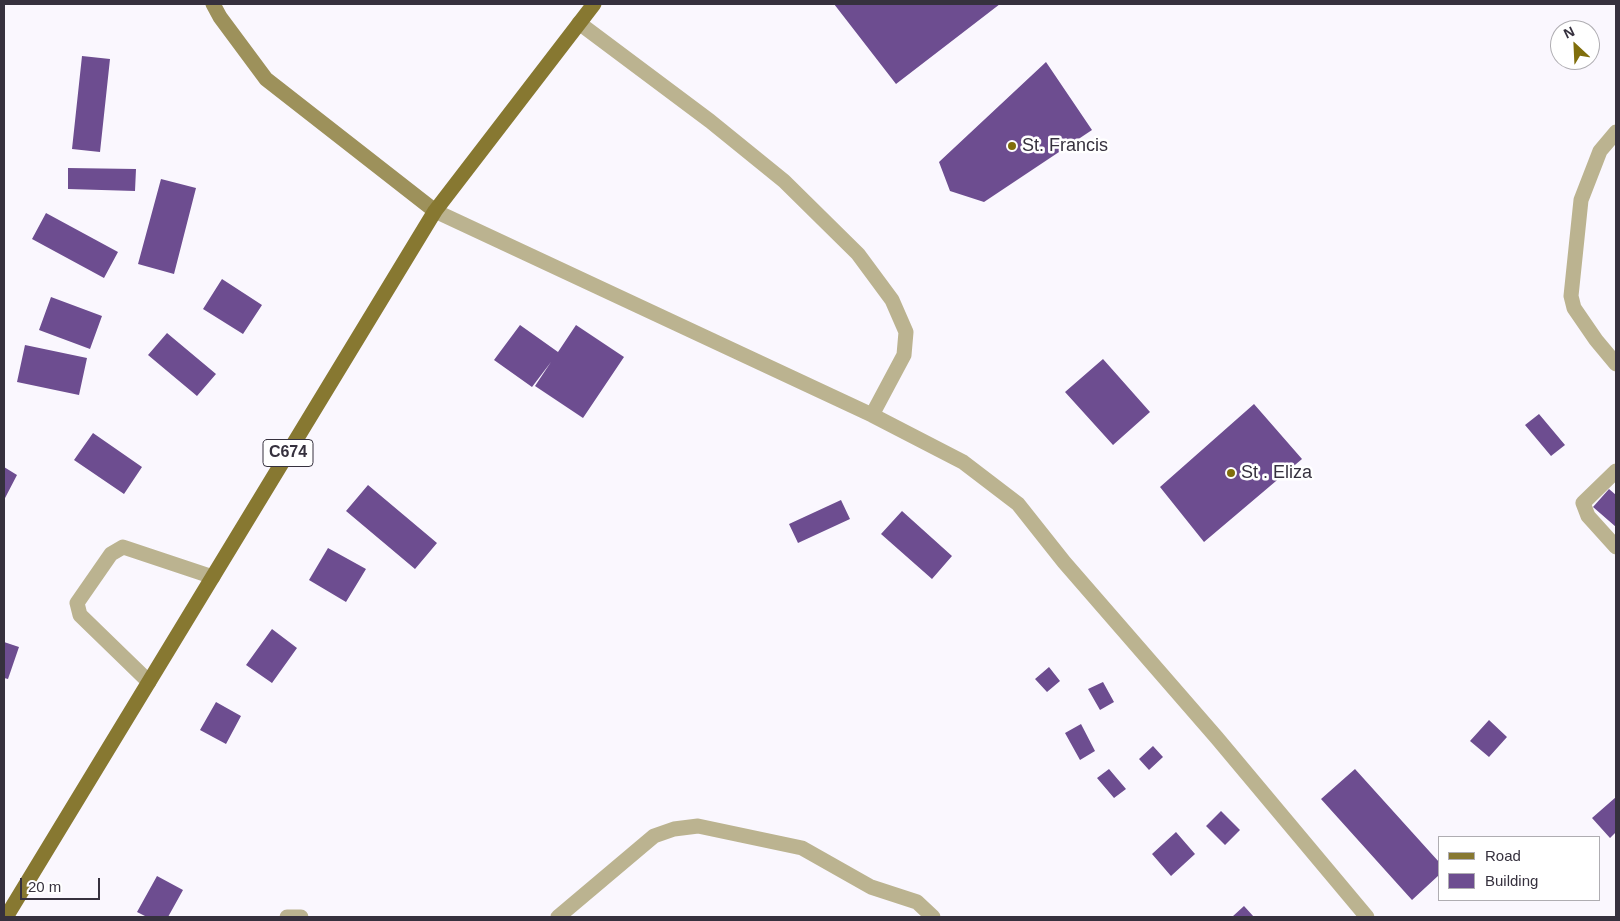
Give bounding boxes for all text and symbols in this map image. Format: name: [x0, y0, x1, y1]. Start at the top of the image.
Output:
north arrow: [1550, 20, 1600, 70]
text: N: [1561, 23, 1577, 42]
place label: St. Francis: [1022, 135, 1108, 157]
marker: St. Francis: [1006, 140, 1018, 152]
road number: C674: [263, 439, 313, 466]
place label: St . Eliza: [1241, 462, 1312, 484]
marker: St . Eliza: [1225, 467, 1237, 479]
legend: [1438, 836, 1600, 901]
text: Road: [1485, 847, 1521, 864]
scale bar: [22, 868, 102, 900]
text: Building: [1485, 872, 1538, 889]
text: 20 m: [28, 878, 61, 895]

